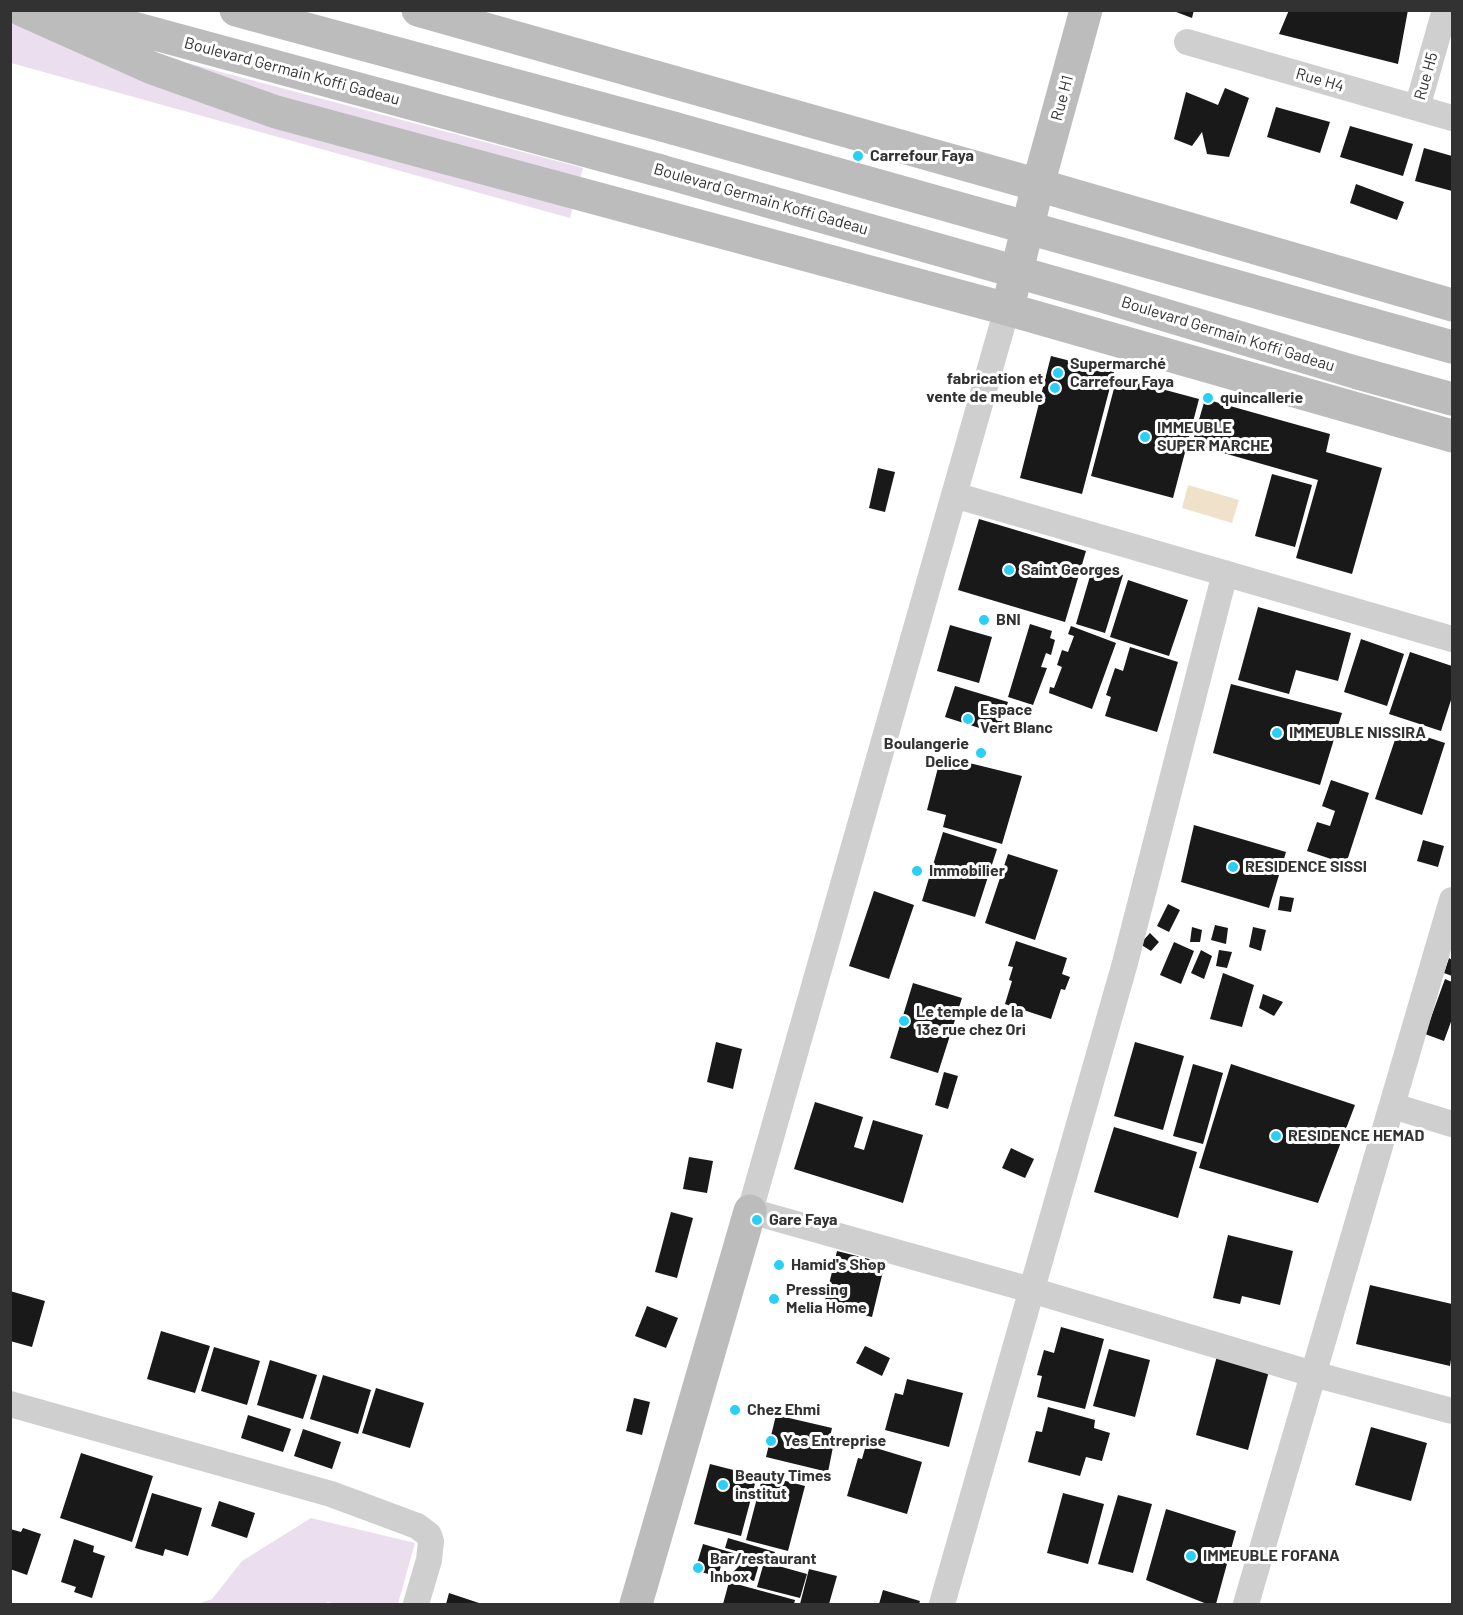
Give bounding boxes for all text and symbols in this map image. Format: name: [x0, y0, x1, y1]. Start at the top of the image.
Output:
street label: Boulevard Germain Koffi Gadeau: [182, 33, 402, 109]
street label: Rue H5: [1410, 50, 1442, 102]
street label: Rue H4: [1294, 64, 1346, 96]
street label: Rue H1: [1047, 73, 1077, 123]
place label: Carrefour Faya: [870, 146, 974, 166]
marker: Carrefour Faya: [851, 149, 865, 163]
street label: Boulevard Germain Koffi Gadeau: [652, 159, 870, 239]
street label: Boulevard Germain Koffi Gadeau: [1119, 292, 1337, 376]
place label: Supermarché Carrefour Faya: [1070, 354, 1174, 392]
marker: Supermarché Carrefour Faya: [1051, 366, 1065, 380]
place label: fabrication et vente de meuble: [926, 369, 1043, 407]
marker: fabrication et vente de meuble: [1048, 381, 1062, 395]
place label: quincallerie: [1220, 388, 1303, 408]
marker: quincallerie: [1201, 391, 1215, 405]
place label: IMMEUBLE SUPER MARCHE: [1157, 418, 1270, 456]
marker: IMMEUBLE SUPER MARCHE: [1138, 430, 1152, 444]
place label: Saint Georges: [1021, 560, 1120, 580]
marker: Saint Georges: [1002, 563, 1016, 577]
place label: BNI: [996, 610, 1021, 630]
marker: BNI: [977, 613, 991, 627]
place label: Espace Vert Blanc: [980, 700, 1053, 738]
marker: Espace Vert Blanc: [961, 712, 975, 726]
place label: IMMEUBLE NISSIRA: [1289, 723, 1426, 743]
marker: IMMEUBLE NISSIRA: [1270, 726, 1284, 740]
place label: Boulangerie Delice: [884, 734, 969, 772]
marker: Boulangerie Delice: [974, 746, 988, 760]
place label: RESIDENCE SISSI: [1245, 857, 1367, 877]
marker: RESIDENCE SISSI: [1226, 860, 1240, 874]
place label: Immobilier: [929, 861, 1005, 881]
marker: Immobilier: [910, 864, 924, 878]
place label: Le temple de la 13e rue chez Ori: [916, 1002, 1026, 1040]
marker: Le temple de la 13e rue chez Ori: [897, 1014, 911, 1028]
place label: RESIDENCE HEMAD: [1288, 1126, 1424, 1146]
marker: RESIDENCE HEMAD: [1269, 1129, 1283, 1143]
place label: Gare Faya: [769, 1210, 838, 1230]
marker: Gare Faya: [750, 1213, 764, 1227]
place label: Hamid's Shop: [791, 1255, 886, 1275]
marker: Hamid's Shop: [772, 1258, 786, 1272]
place label: Pressing Melia Home: [786, 1280, 867, 1318]
marker: Pressing Melia Home: [767, 1292, 781, 1306]
place label: Chez Ehmi: [747, 1400, 820, 1420]
marker: Chez Ehmi: [728, 1403, 742, 1417]
place label: Yes Entreprise: [783, 1431, 886, 1451]
marker: Yes Entreprise: [764, 1434, 778, 1448]
place label: Beauty Times institut: [735, 1466, 831, 1504]
marker: Beauty Times institut: [716, 1478, 730, 1492]
place label: IMMEUBLE FOFANA: [1203, 1546, 1340, 1566]
place label: Bar/restaurant Inbox: [710, 1549, 817, 1587]
marker: IMMEUBLE FOFANA: [1184, 1549, 1198, 1563]
marker: Bar/restaurant Inbox: [691, 1561, 705, 1575]

